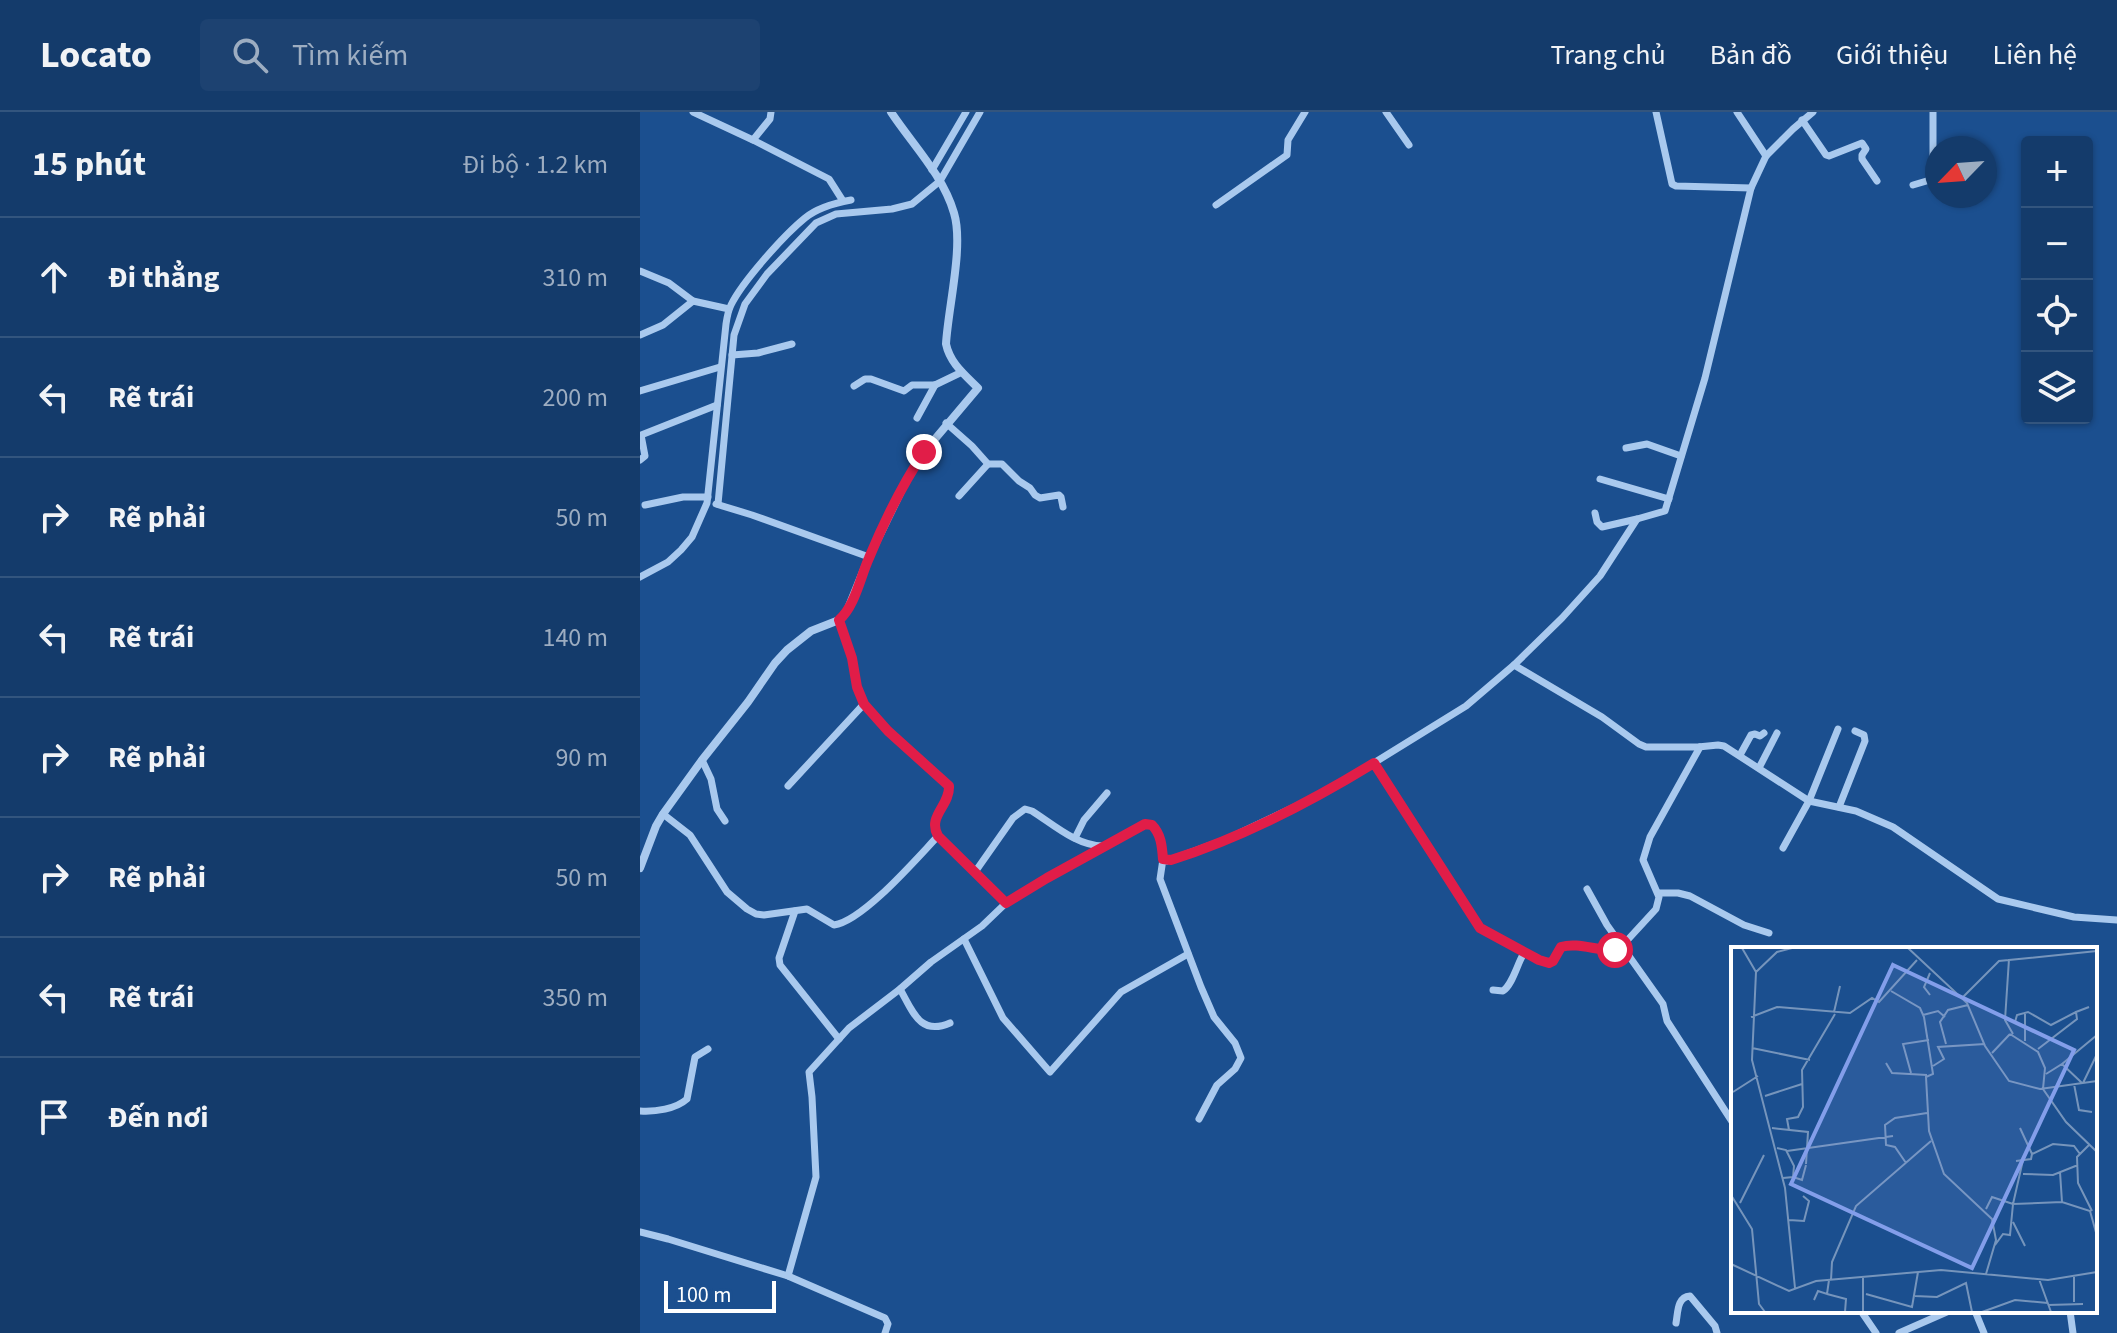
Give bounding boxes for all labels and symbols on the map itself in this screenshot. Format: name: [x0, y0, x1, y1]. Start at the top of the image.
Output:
north arrow: [1925, 136, 1997, 208]
route end: [906, 434, 942, 470]
route start: [1597, 932, 1633, 968]
inset map: [1731, 947, 2097, 1313]
scale bar: [664, 1277, 776, 1313]

